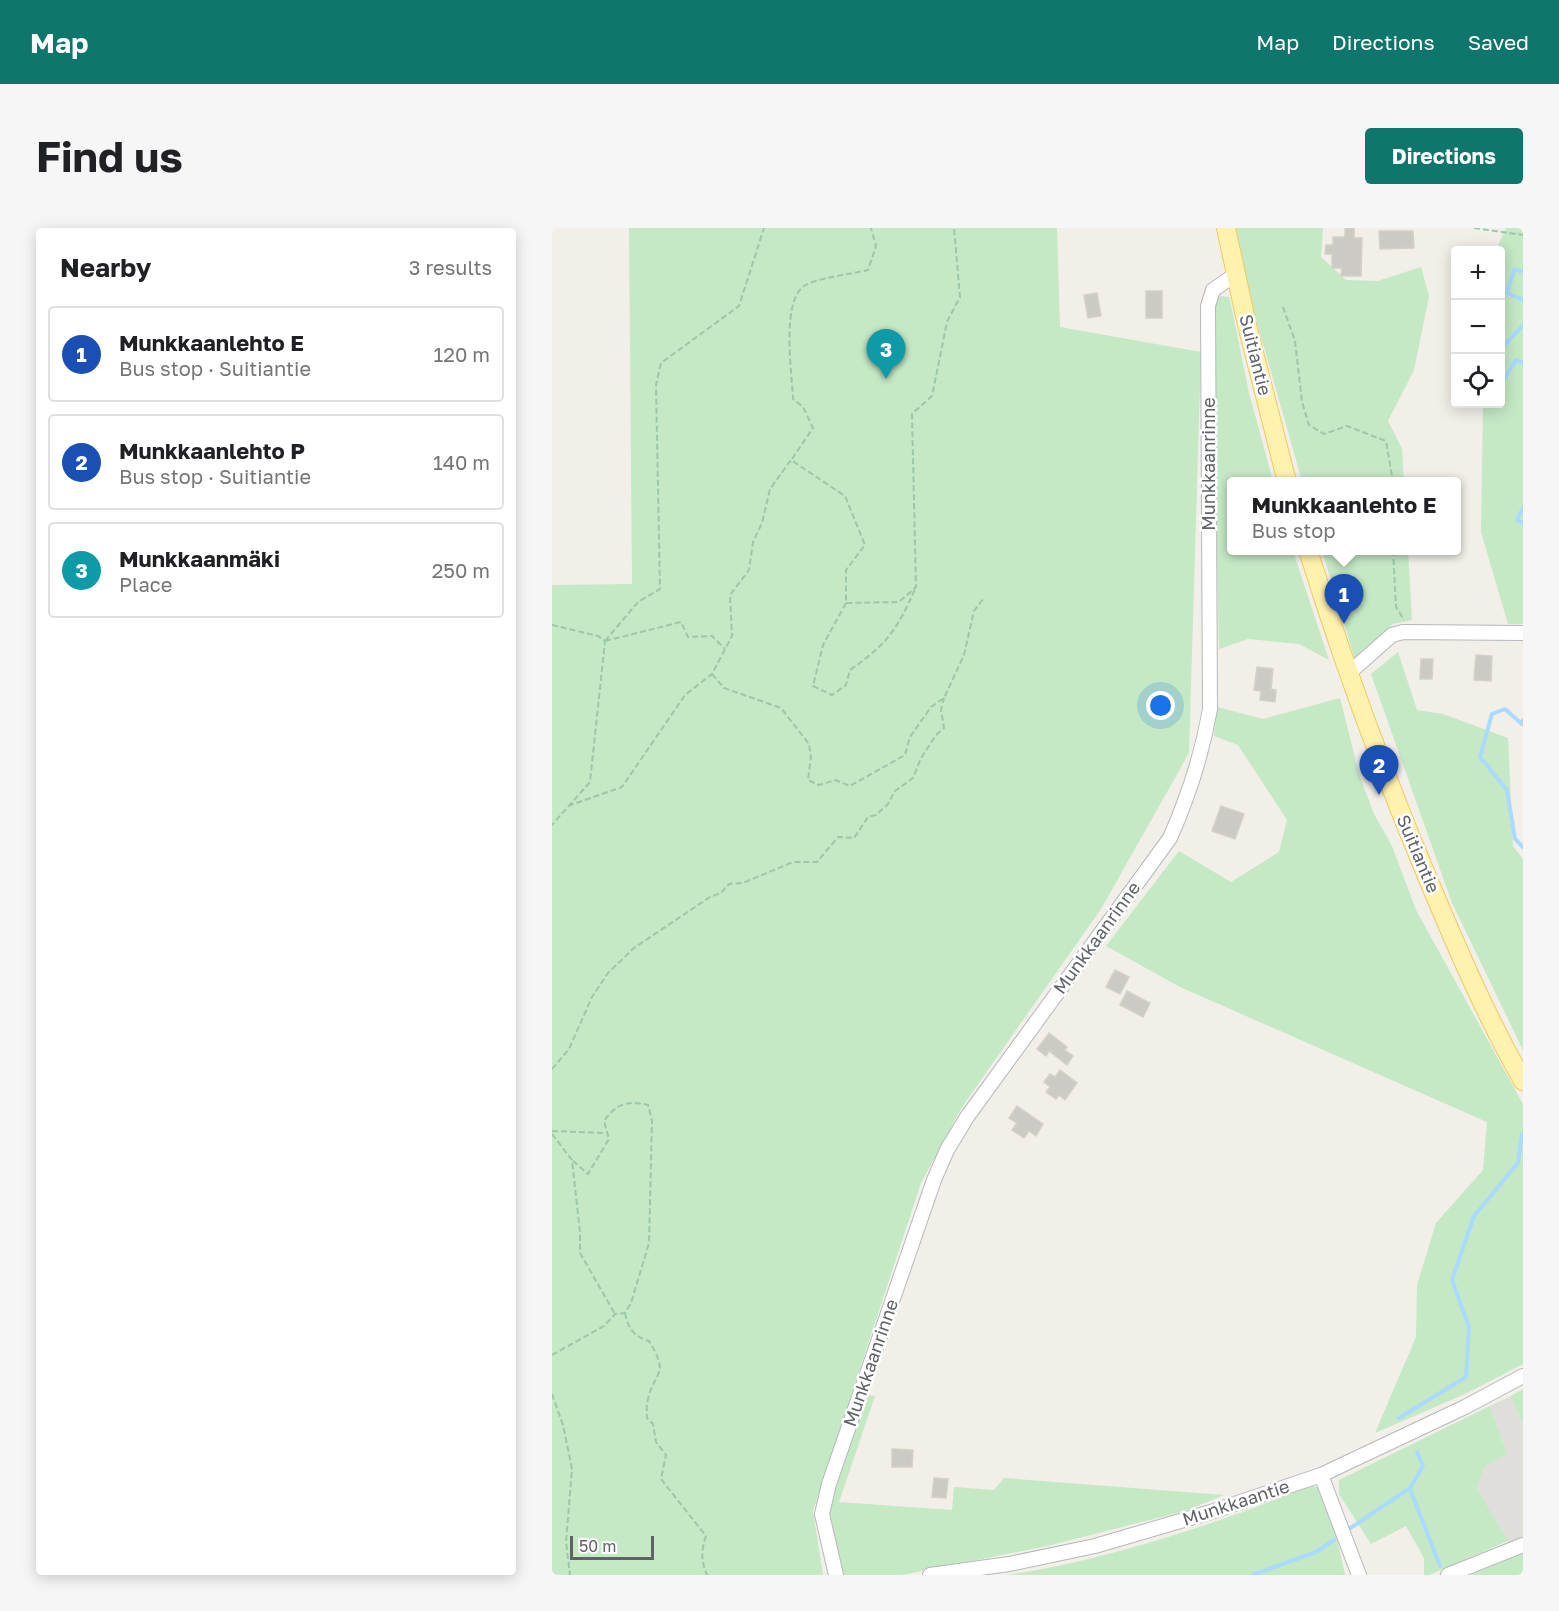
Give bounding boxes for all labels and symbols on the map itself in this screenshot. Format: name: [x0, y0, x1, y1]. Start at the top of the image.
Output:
street label: Suitiantie: [1235, 312, 1277, 398]
pin: 3: [866, 330, 906, 379]
street label: Munkkaanrinne: [1197, 397, 1219, 531]
pin: 1: [1324, 574, 1364, 624]
your location: [1146, 691, 1175, 720]
pin: 2: [1360, 746, 1398, 795]
street label: Suitiantie: [1393, 811, 1445, 896]
street label: Munkkaanrinne: [1048, 877, 1144, 998]
street label: Munkkaanrinne: [838, 1296, 902, 1429]
street label: Munkkaantie: [1179, 1474, 1292, 1530]
scale bar: [570, 1533, 654, 1560]

